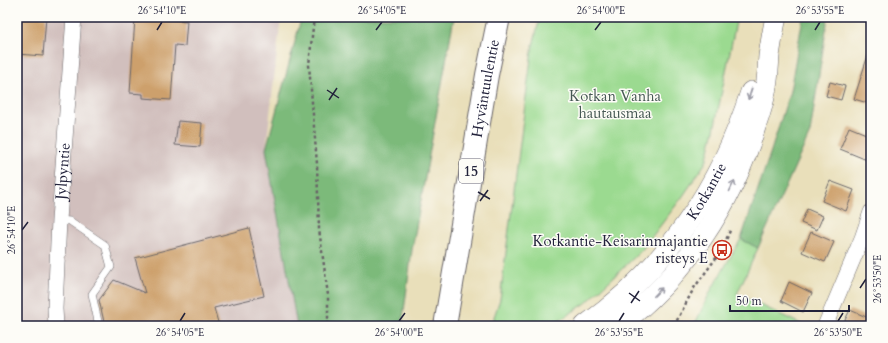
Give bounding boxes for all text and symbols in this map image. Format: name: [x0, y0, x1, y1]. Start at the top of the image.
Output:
text: 26°54'10"E: [138, 4, 186, 18]
text: 26°54'05"E: [358, 4, 406, 18]
text: 26°54'00"E: [577, 4, 625, 18]
text: 26°53'55"E: [796, 4, 844, 18]
street label: Hyväntuulentie: [467, 37, 504, 139]
park label: Kotkan Vanha hautausmaa: [569, 86, 661, 123]
one-way arrow: [746, 87, 753, 100]
street label: Jylpyntie: [50, 142, 75, 202]
road number: 15: [459, 159, 483, 183]
street label: Kotkantie: [682, 159, 731, 224]
one-way arrow: [729, 180, 736, 192]
text: 26°54'10"E: [5, 206, 19, 254]
place label: Kotkantie-Keisarinmajantie risteys E: [532, 231, 708, 268]
bus stop icon: Kotkantie-Keisarinmajantie risteys E: [711, 239, 733, 261]
text: 26°53'50"E: [871, 255, 885, 303]
one-way arrow: [653, 287, 663, 297]
scale bar: [730, 287, 849, 313]
text: 50 m: [736, 293, 763, 309]
text: 26°54'05"E: [156, 326, 204, 340]
text: 26°54'00"E: [375, 326, 423, 340]
text: 26°53'55"E: [595, 326, 643, 340]
text: 26°53'50"E: [814, 326, 862, 340]

